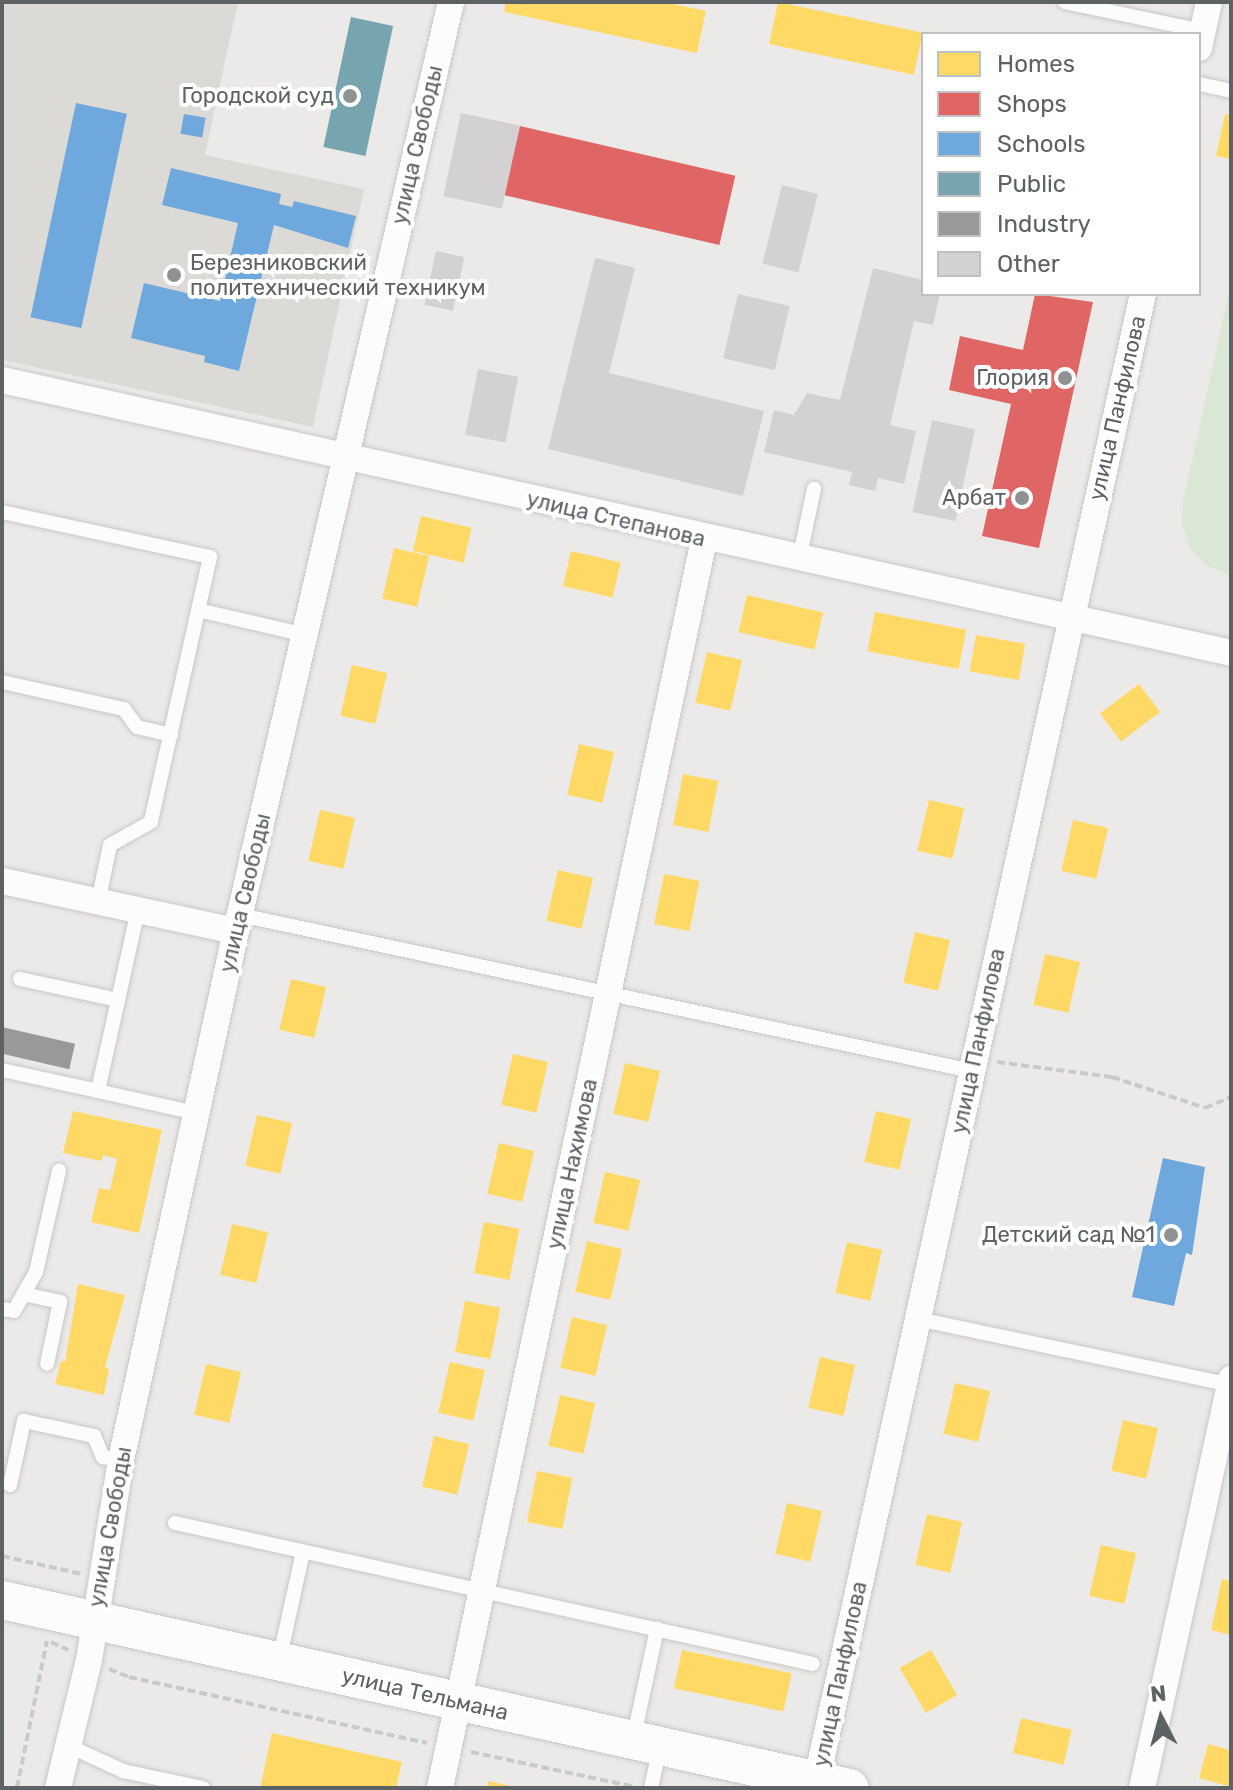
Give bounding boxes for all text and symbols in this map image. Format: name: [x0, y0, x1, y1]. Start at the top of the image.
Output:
legend: [921, 32, 1201, 296]
text: Homes: [997, 50, 1075, 78]
street label: улица Свободы: [386, 63, 448, 227]
place label: Городской суд: [181, 83, 334, 109]
marker: Городской суд: [341, 87, 359, 105]
text: Shops: [997, 90, 1067, 118]
text: Schools: [997, 130, 1085, 158]
text: Public: [997, 170, 1066, 198]
text: Industry: [997, 210, 1091, 238]
place label: Березниковский политехнический техникум: [190, 249, 485, 300]
text: Other: [997, 250, 1060, 278]
marker: Березниковский политехнический техникум: [165, 266, 183, 284]
street label: улица Панфилова: [1083, 313, 1151, 503]
place label: Глория: [976, 365, 1049, 391]
marker: Глория: [1056, 369, 1074, 387]
place label: Арбат: [942, 485, 1006, 511]
street label: улица Степанова: [524, 486, 708, 552]
marker: Арбат: [1013, 489, 1031, 507]
street label: улица Свободы: [214, 811, 276, 975]
street label: улица Панфилова: [945, 946, 1011, 1136]
street label: улица Нахимова: [541, 1076, 603, 1252]
place label: Детский сад №1: [982, 1222, 1155, 1248]
marker: Детский сад №1: [1162, 1226, 1180, 1244]
street label: улица Свободы: [83, 1445, 137, 1609]
street label: улица Панфилова: [807, 1579, 873, 1769]
street label: улица Тельмана: [339, 1662, 511, 1726]
north arrow: [1121, 1678, 1201, 1758]
text: N: [1149, 1679, 1168, 1708]

